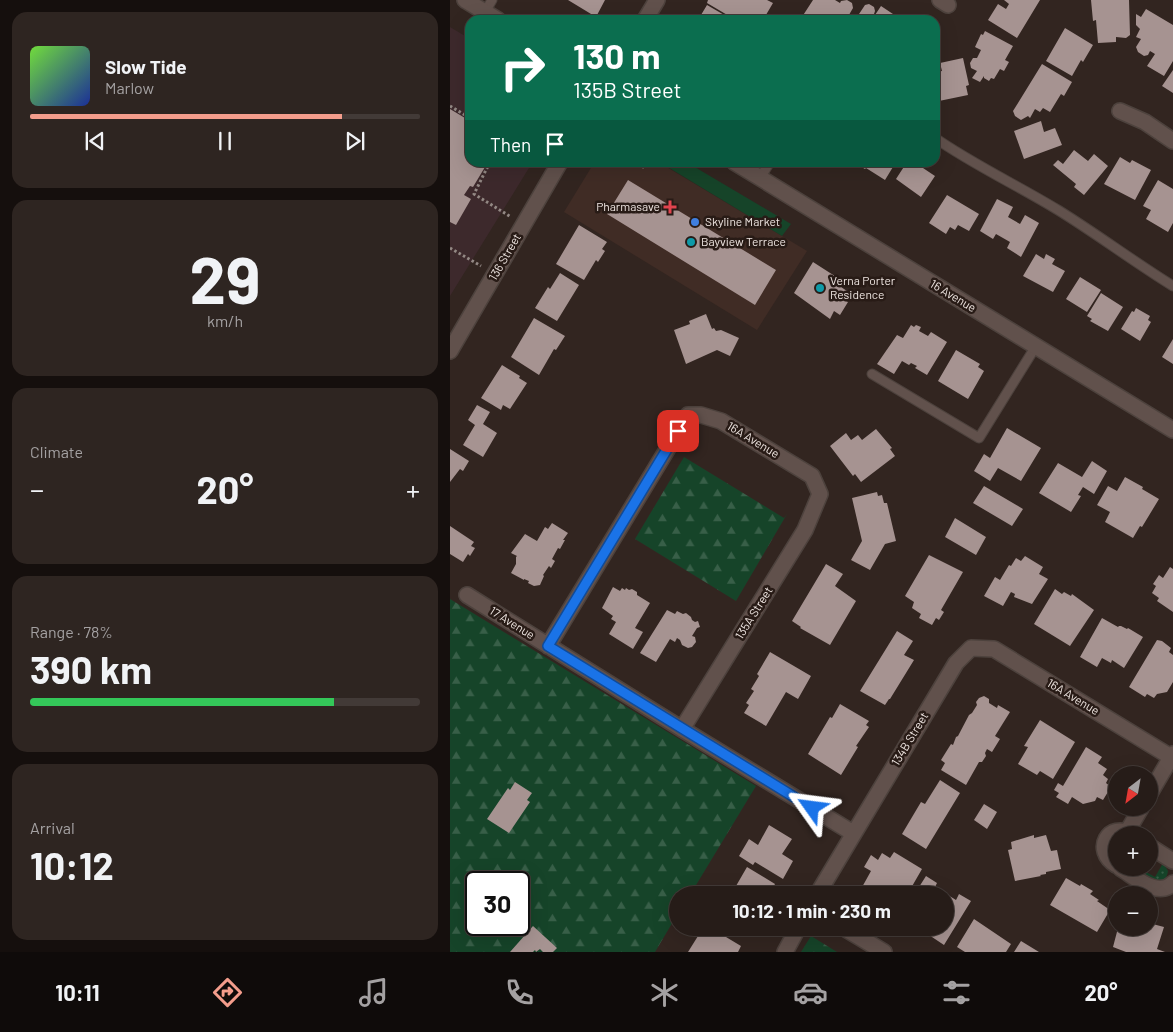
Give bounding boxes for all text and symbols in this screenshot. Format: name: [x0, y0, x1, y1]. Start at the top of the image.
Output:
text: 130 m: [573, 34, 660, 76]
icon: right: [490, 35, 555, 100]
text: Slow Tide: [105, 55, 187, 78]
text: 135B Street: [573, 76, 682, 102]
text: Marlow: [105, 78, 154, 97]
icon: previous: [81, 127, 109, 155]
icon: pause: [211, 127, 239, 155]
icon: next: [341, 127, 369, 155]
icon: arrive: [541, 130, 569, 158]
text: Then: [490, 133, 531, 156]
place label: Pharmasave: [596, 199, 660, 213]
marker: Pharmasave: [664, 201, 676, 213]
place label: Skyline Market: [705, 214, 780, 228]
marker: Skyline Market: [689, 216, 701, 228]
street label: 136 Street: [485, 231, 523, 282]
place label: Bayview Terrace: [701, 234, 786, 248]
marker: Bayview Terrace: [685, 236, 697, 248]
text: 29: [190, 239, 260, 317]
place label: Verna Porter Residence: [830, 273, 896, 301]
street label: 16 Avenue: [928, 276, 979, 314]
marker: Verna Porter Residence: [814, 282, 826, 294]
text: km/h: [207, 311, 243, 330]
pin: [657, 410, 699, 452]
icon: arrive: [664, 417, 692, 445]
street label: 16A Avenue: [725, 418, 782, 460]
text: Climate: [30, 442, 83, 461]
text: 20°: [196, 466, 254, 512]
text: −: [30, 472, 44, 506]
text: +: [406, 472, 420, 506]
street label: 135A Street: [732, 584, 775, 641]
street label: 17 Avenue: [487, 603, 538, 641]
text: Range · 78%: [30, 622, 113, 641]
text: 390 km: [30, 646, 152, 692]
street label: 16A Avenue: [1045, 675, 1102, 717]
street label: 134B Street: [888, 709, 931, 768]
north arrow: [1108, 766, 1158, 816]
map controls: [1108, 766, 1158, 936]
position arrow: [785, 781, 837, 833]
text: Arrival: [30, 818, 75, 837]
button: +: [1108, 826, 1158, 876]
text: 10:12: [30, 842, 114, 888]
speed limit sign: 30: [465, 871, 530, 936]
button: −: [1108, 886, 1158, 936]
text: 10:12 · 1 min · 230 m: [732, 899, 891, 922]
icon: directions: [210, 975, 245, 1010]
icon: music: [356, 975, 391, 1010]
icon: phone: [502, 975, 537, 1010]
icon: climate: [647, 975, 682, 1010]
icon: car: [793, 975, 828, 1010]
icon: filters: [939, 975, 974, 1010]
text: 10:11: [55, 979, 99, 1005]
text: 20°: [1084, 979, 1118, 1005]

